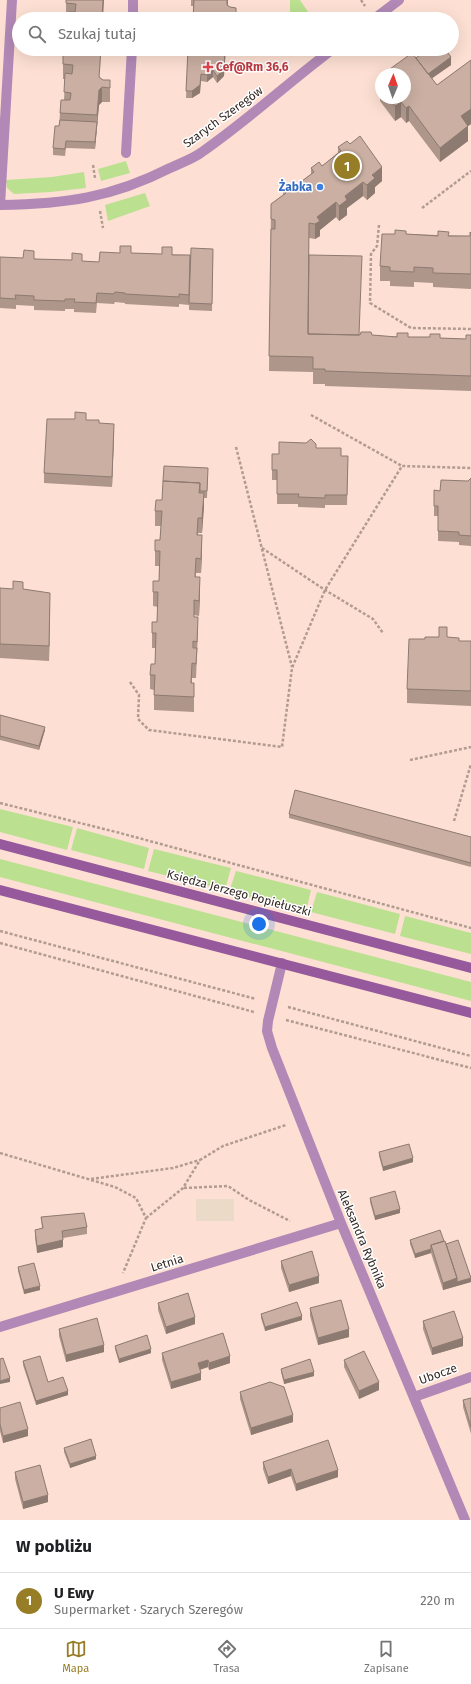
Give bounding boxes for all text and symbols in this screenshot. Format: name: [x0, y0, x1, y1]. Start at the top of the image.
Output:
search box: [12, 12, 459, 56]
icon: search: [26, 23, 48, 45]
text: Szukaj tutaj: [58, 25, 136, 43]
place label: Cef@Rm 36,6: [216, 60, 289, 74]
marker: Cef@Rm 36,6: [203, 62, 213, 72]
north arrow: [375, 68, 411, 104]
street label: Szarych Szeregów: [180, 83, 266, 151]
pin: 1: [334, 151, 360, 181]
place label: Żabka: [279, 179, 312, 194]
marker: Żabka: [315, 182, 325, 192]
street label: Księdza Jerzego Popiełuszki: [165, 867, 313, 919]
your location: [249, 914, 269, 934]
street label: Aleksandra Rybnika: [335, 1187, 389, 1291]
street label: Letnia: [149, 1251, 185, 1275]
street label: Ubocze: [417, 1361, 459, 1387]
text: W pobliżu: [16, 1536, 92, 1557]
text: U Ewy: [54, 1584, 94, 1602]
text: 1: [26, 1593, 32, 1608]
text: 220 m: [420, 1593, 455, 1608]
text: Supermarket · Szarych Szeregów: [54, 1602, 243, 1617]
tab: Mapa: [62, 1638, 89, 1675]
tab: Trasa: [214, 1638, 240, 1675]
tab: Zapisane: [364, 1638, 409, 1675]

